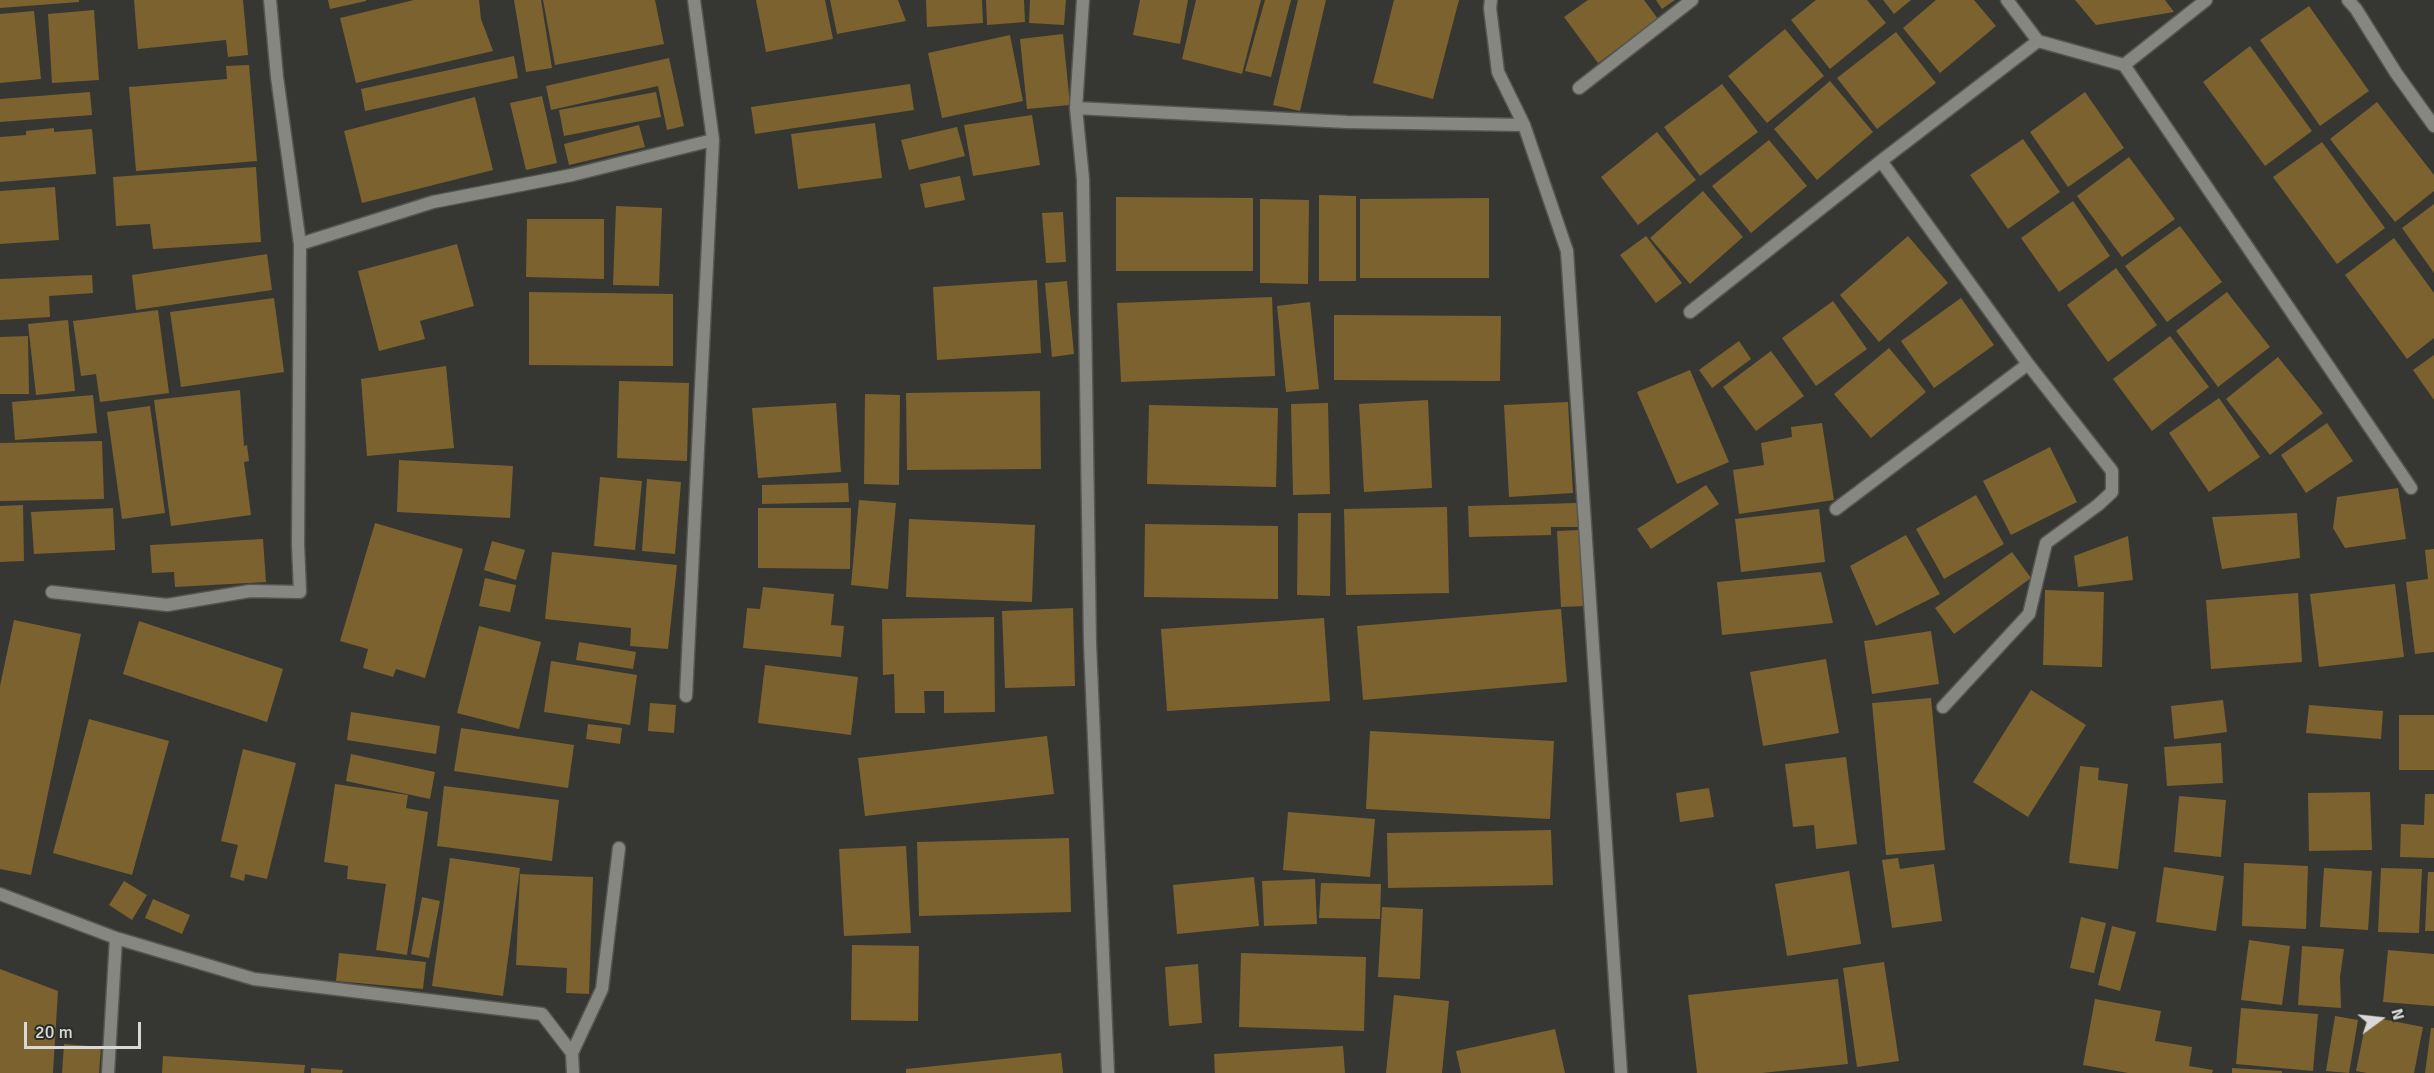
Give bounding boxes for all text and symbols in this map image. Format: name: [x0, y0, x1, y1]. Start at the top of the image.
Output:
north arrow: [2350, 989, 2410, 1049]
text: N: [2386, 1006, 2408, 1022]
scale bar: [27, 1010, 144, 1048]
text: 20 m: [35, 1021, 73, 1043]

